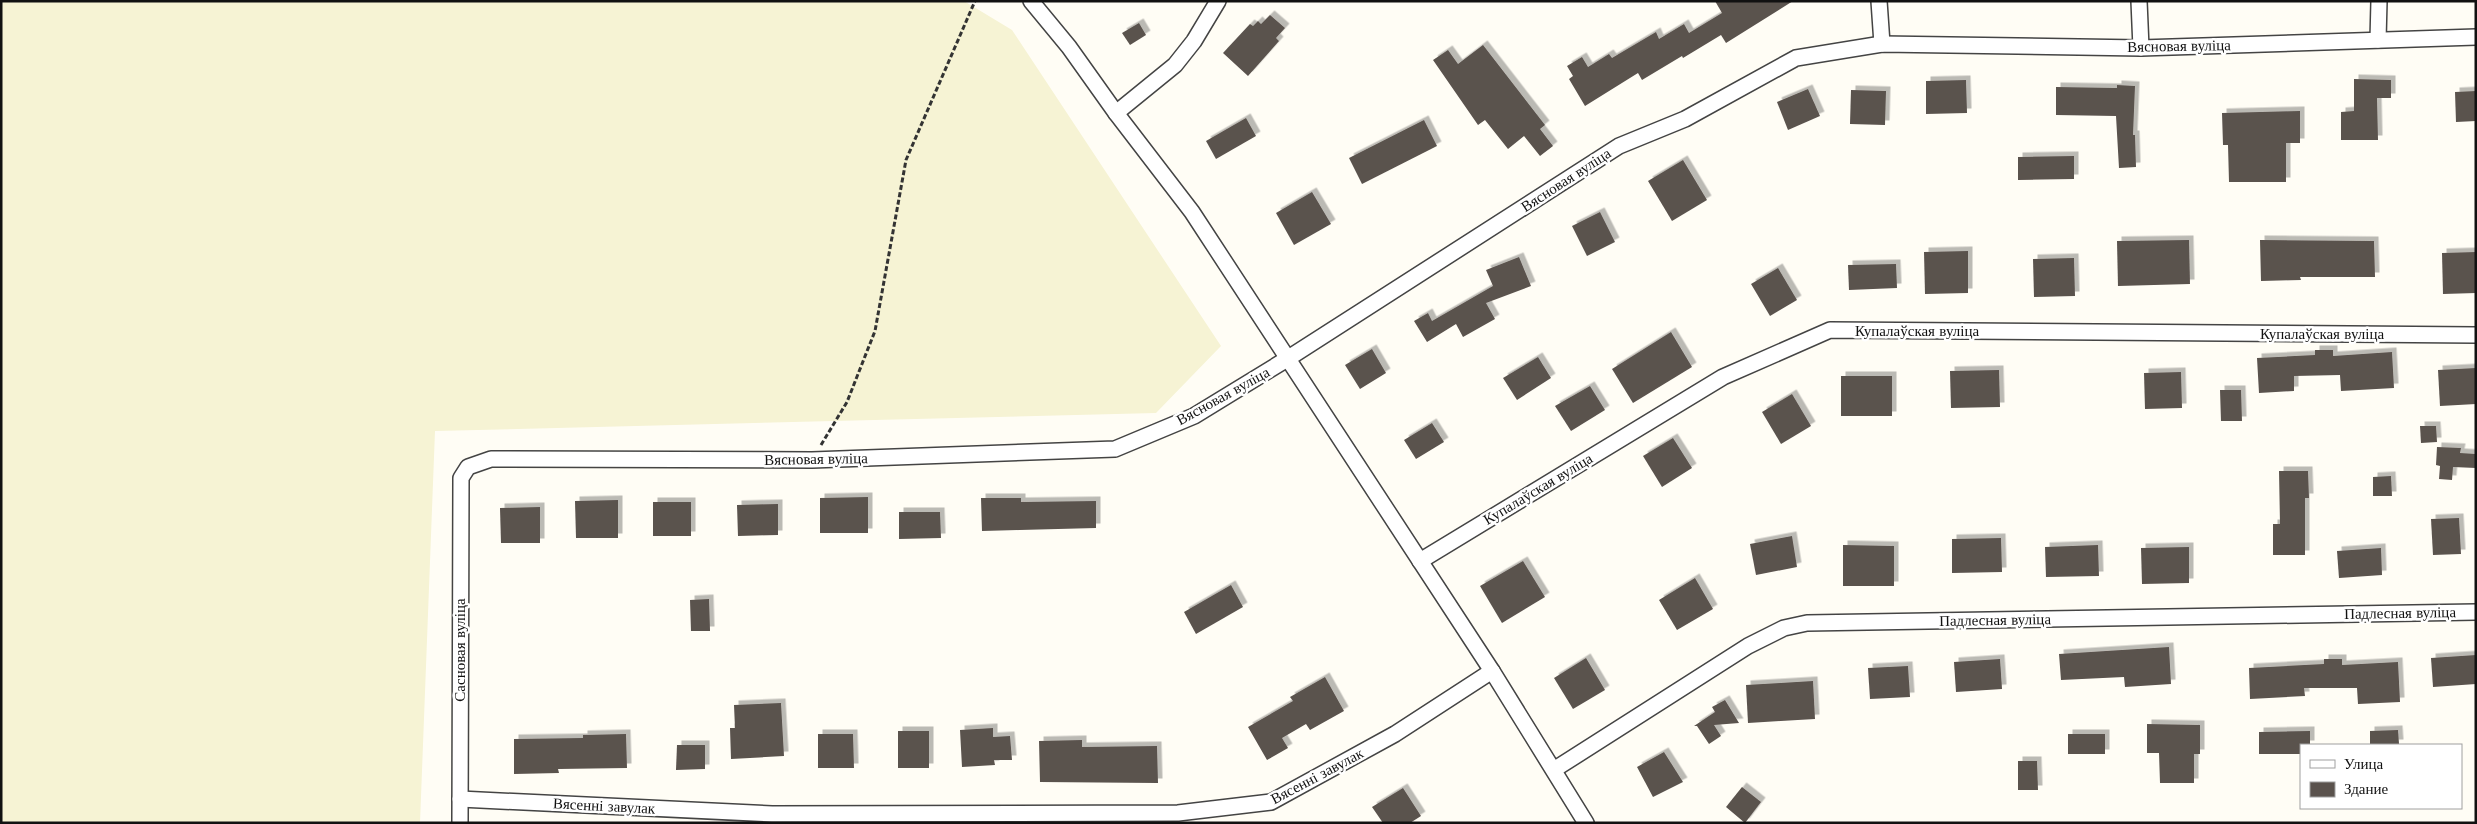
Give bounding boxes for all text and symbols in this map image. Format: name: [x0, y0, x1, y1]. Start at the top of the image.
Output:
street label: Вясновая вуліца: [2127, 35, 2231, 56]
street label: Вясновая вуліца: [1517, 143, 1615, 216]
street label: Купалаўская вуліца: [1855, 321, 1979, 340]
street label: Купалаўская вуліца: [2260, 324, 2384, 343]
street label: Вясновая вуліца: [1173, 362, 1273, 429]
street label: Вясновая вуліца: [764, 448, 868, 469]
street label: Купалаўская вуліца: [1480, 448, 1596, 529]
street label: Сасновая вуліца: [450, 598, 469, 702]
street label: Падлесная вуліца: [2344, 602, 2456, 623]
street label: Падлесная вуліца: [1939, 609, 2051, 630]
street label: Вясенні завулак: [1267, 743, 1367, 808]
legend: [2300, 744, 2462, 809]
text: Улица: [2344, 754, 2383, 773]
text: Здание: [2344, 779, 2388, 798]
street label: Вясенні завулак: [552, 793, 656, 818]

